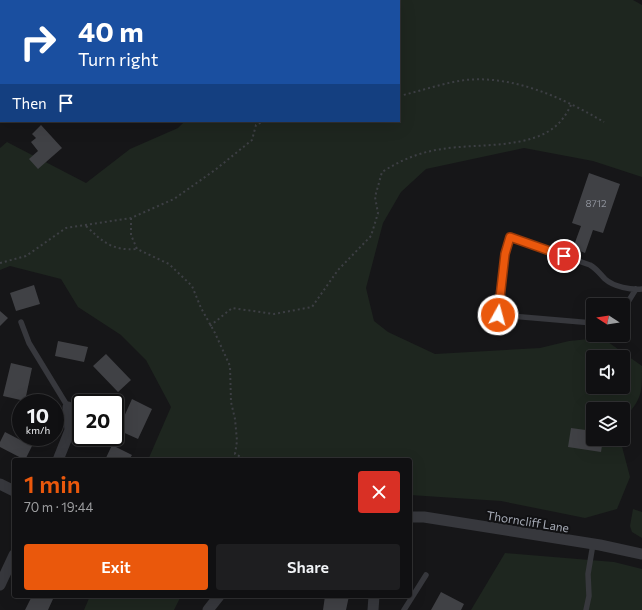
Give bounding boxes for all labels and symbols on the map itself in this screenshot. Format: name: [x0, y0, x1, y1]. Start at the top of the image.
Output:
house number: 8712: [585, 197, 607, 209]
pin: [547, 239, 581, 273]
position arrow: [477, 294, 519, 336]
north arrow: [586, 298, 630, 342]
speed limit sign: 20: [72, 394, 124, 446]
street label: Thorncliff Lane: [486, 508, 570, 534]

